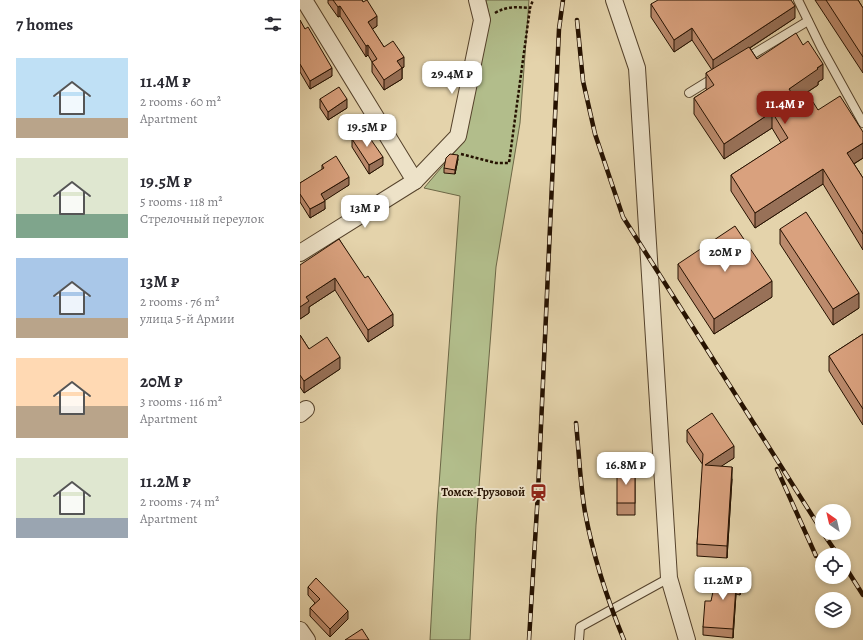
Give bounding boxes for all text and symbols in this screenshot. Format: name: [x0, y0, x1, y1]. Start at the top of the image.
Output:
text: 7 homes: [16, 13, 73, 36]
icon: filters: [262, 13, 284, 35]
pin: 29.4M ₽: [415, 61, 489, 95]
text: 29.4M ₽: [431, 65, 473, 82]
text: 11.4M ₽: [140, 70, 191, 93]
icon: home: [48, 74, 96, 122]
pin: 11.4M ₽: [748, 91, 822, 125]
text: 2 rooms · 60 m²: [140, 93, 221, 110]
text: 11.4M ₽: [766, 95, 804, 112]
text: Apartment: [140, 110, 198, 127]
pin: 19.5M ₽: [330, 114, 404, 148]
text: 19.5M ₽: [347, 118, 387, 135]
text: 19.5M ₽: [140, 170, 192, 193]
icon: home: [48, 174, 96, 222]
text: 5 rooms · 118 m²: [140, 193, 223, 210]
pin: 13M ₽: [337, 195, 393, 229]
text: 13M ₽: [350, 199, 380, 216]
text: Стрелочный переулок: [140, 210, 264, 227]
pin: 20M ₽: [697, 239, 753, 273]
text: 20M ₽: [709, 243, 741, 260]
text: 13M ₽: [140, 270, 179, 293]
icon: home: [48, 274, 96, 322]
text: 2 rooms · 76 m²: [140, 293, 219, 310]
text: улица 5-й Армии: [140, 310, 235, 327]
text: 20M ₽: [140, 370, 183, 393]
icon: home: [48, 374, 96, 422]
text: 3 rooms · 116 m²: [140, 393, 222, 410]
text: Apartment: [140, 410, 198, 427]
pin: 16.8M ₽: [589, 452, 663, 486]
text: 16.8M ₽: [606, 456, 646, 473]
text: 11.2M ₽: [140, 470, 191, 493]
icon: home: [48, 474, 96, 522]
station icon: Томск-Грузовой: [528, 482, 548, 502]
place label: Томск-Грузовой: [441, 484, 525, 500]
text: 2 rooms · 74 m²: [140, 493, 219, 510]
north arrow: [815, 504, 851, 540]
map controls: [815, 504, 851, 628]
text: Apartment: [140, 510, 198, 527]
button: locate: [815, 548, 851, 584]
pin: 11.2M ₽: [686, 567, 760, 601]
text: 11.2M ₽: [704, 571, 742, 588]
button: layers: [815, 592, 851, 628]

